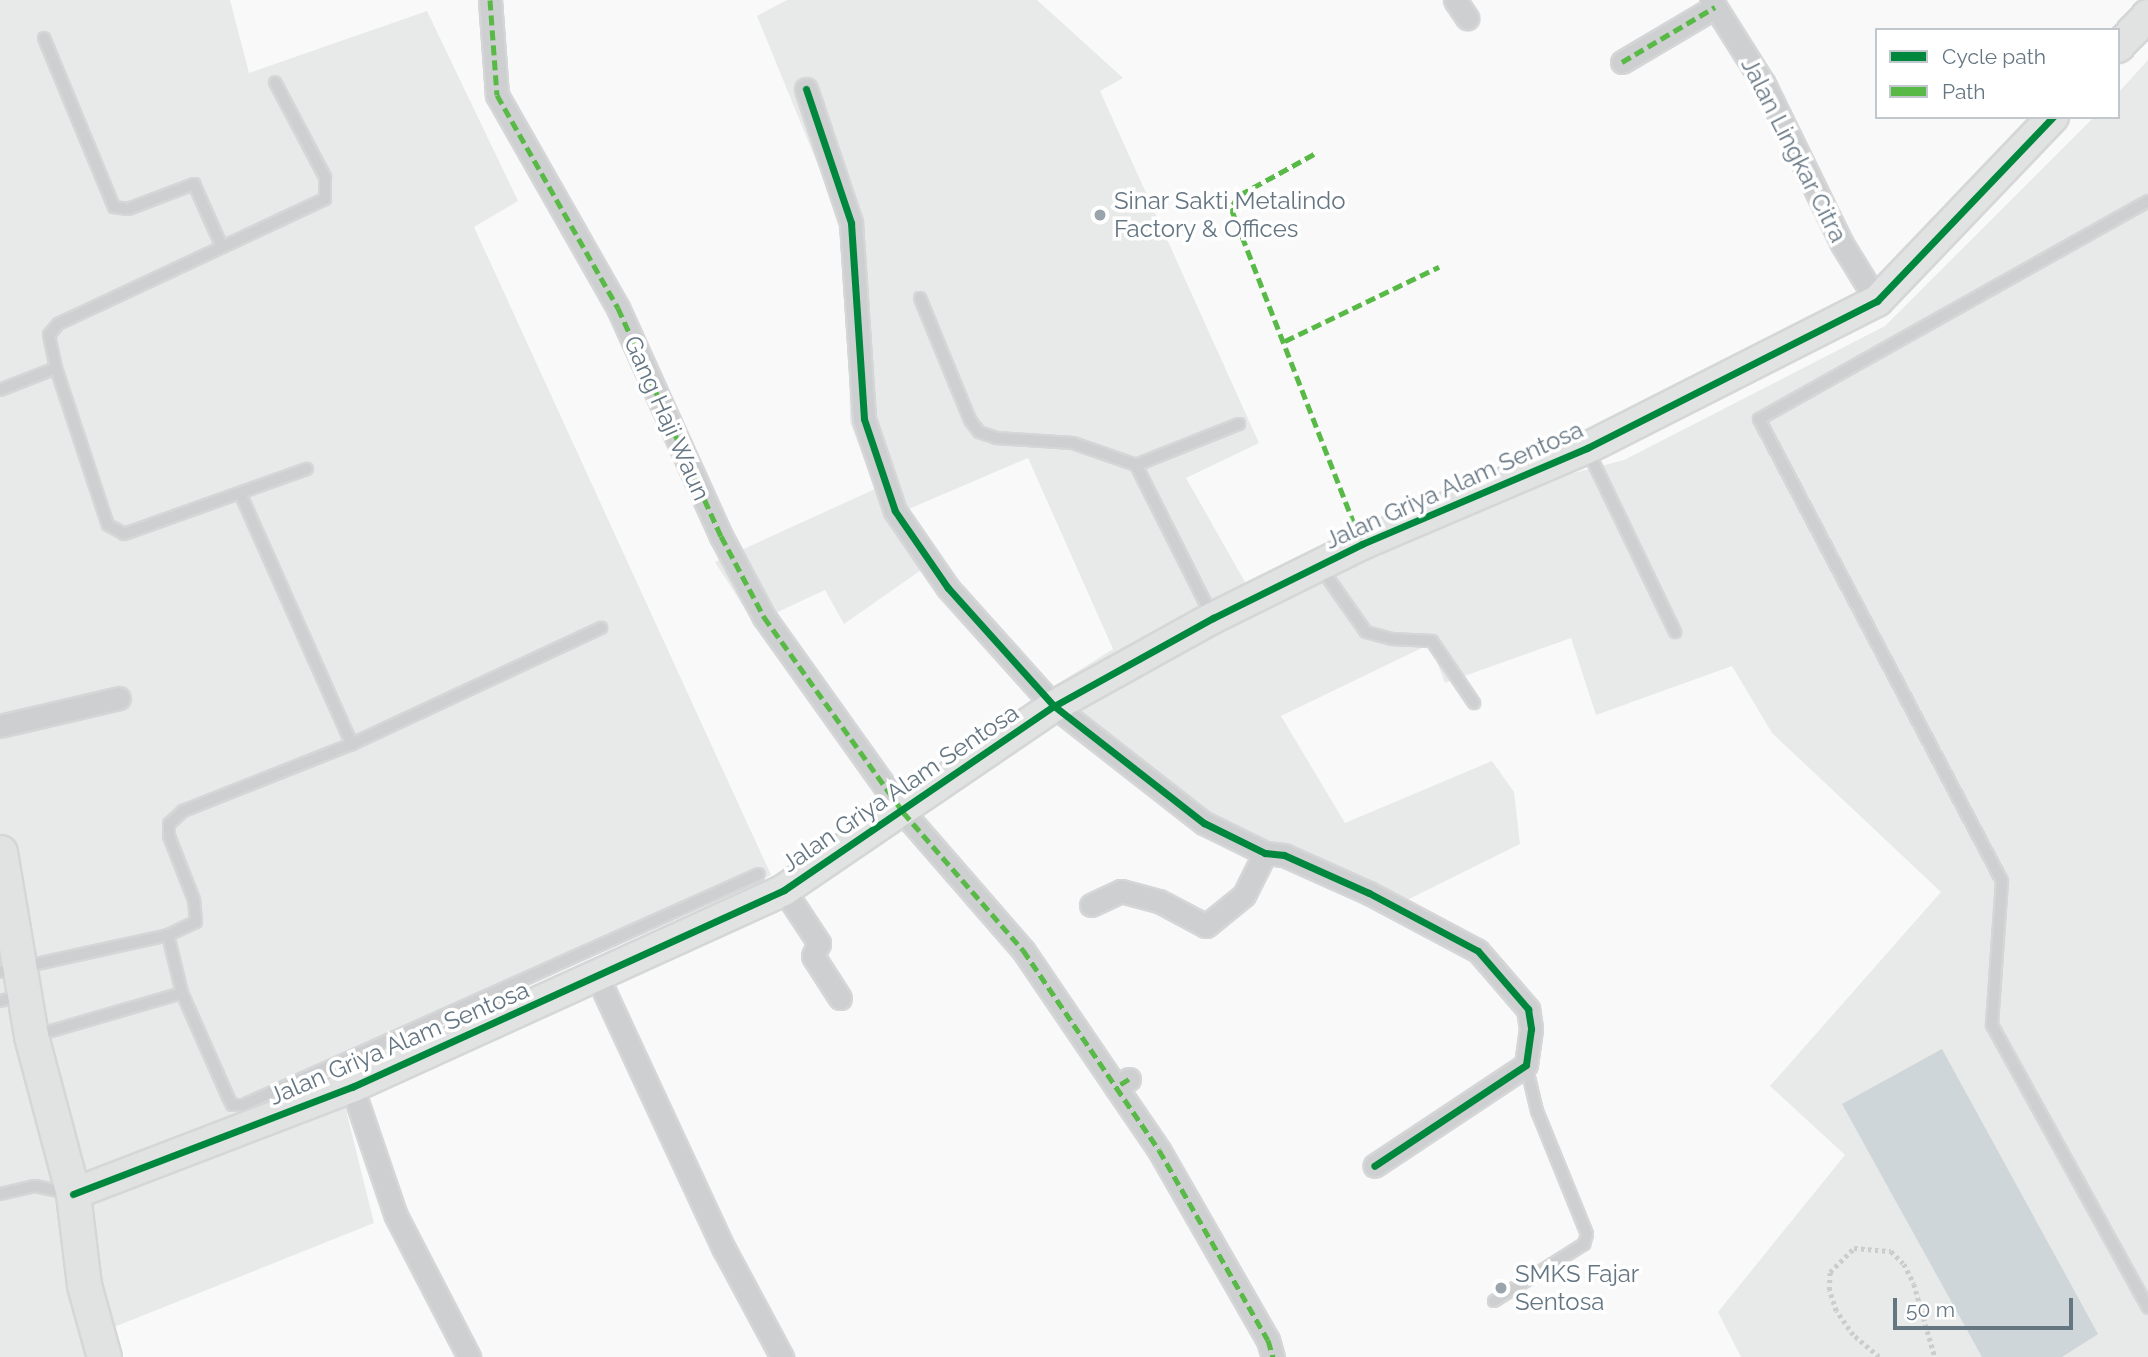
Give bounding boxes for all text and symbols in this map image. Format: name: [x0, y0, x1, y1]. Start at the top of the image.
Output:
legend: [1875, 28, 2120, 119]
text: Cycle path: [1942, 44, 2046, 69]
street label: Jalan Lingkar Citra: [1735, 53, 1853, 247]
text: Path: [1942, 79, 1986, 104]
place label: Sinar Sakti Metalindo Factory & Offices: [1114, 187, 1346, 243]
marker: Sinar Sakti Metalindo Factory & Offices: [1092, 207, 1108, 223]
street label: Gang Haji Waun: [618, 331, 716, 505]
street label: Jalan Griya Alam Sentosa: [1320, 415, 1588, 555]
street label: Jalan Griya Alam Sentosa: [776, 698, 1024, 878]
street label: Jalan Griya Alam Sentosa: [264, 975, 534, 1111]
place label: SMKS Fajar Sentosa: [1515, 1260, 1639, 1316]
marker: SMKS Fajar Sentosa: [1493, 1280, 1509, 1296]
scale bar: [1896, 1284, 2076, 1328]
text: 50 m: [1906, 1297, 1955, 1322]

